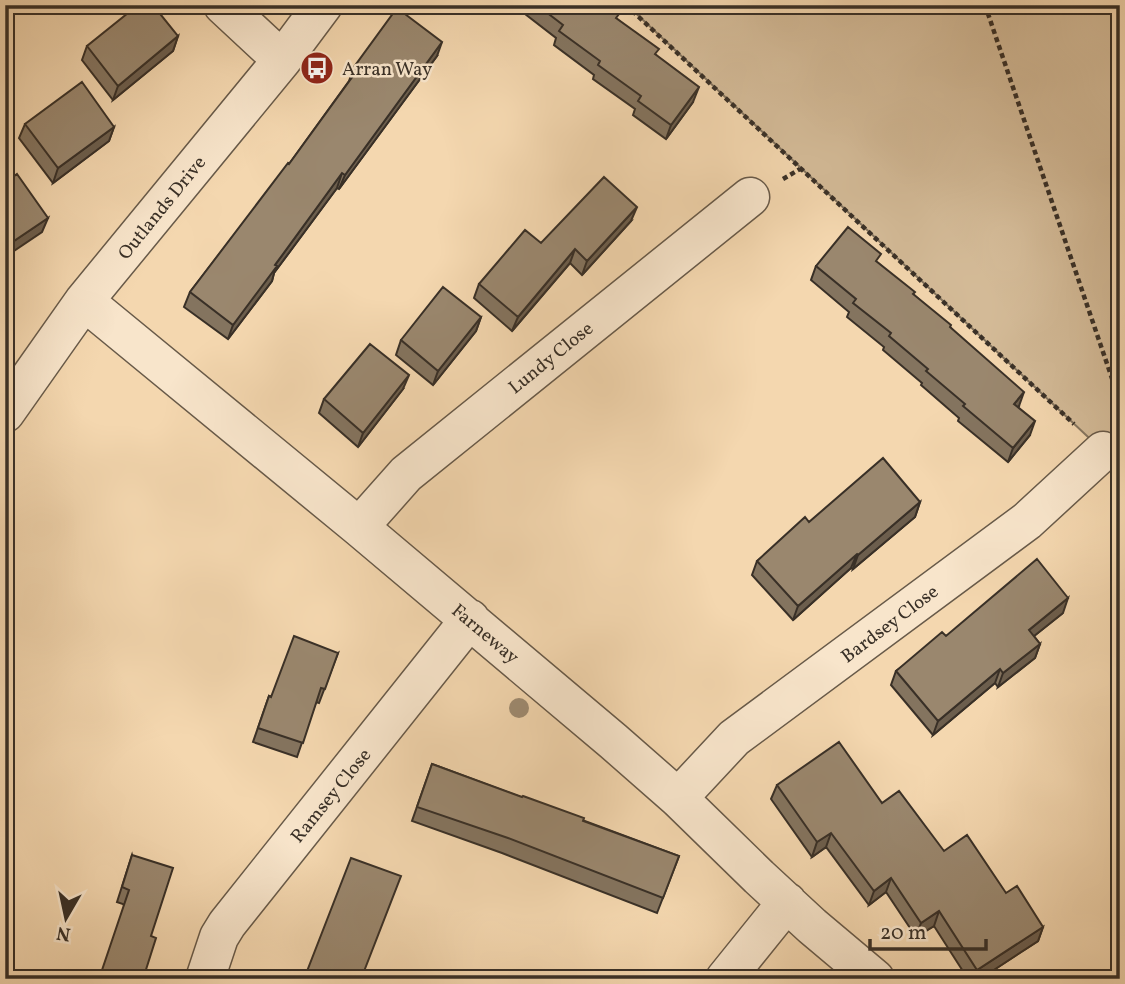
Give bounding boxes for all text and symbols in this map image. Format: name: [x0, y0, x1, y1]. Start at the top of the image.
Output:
bus stop icon: Arran Way: [298, 49, 336, 87]
place label: Arran Way: [342, 57, 432, 83]
street label: Outlands Drive: [113, 151, 213, 266]
street label: Lundy Close: [503, 316, 599, 401]
street label: Bardsey Close: [836, 579, 944, 670]
street label: Farneway: [445, 598, 524, 671]
street label: Ramsey Close: [285, 743, 378, 849]
north arrow: [32, 883, 102, 953]
scale bar: [870, 907, 985, 951]
text: N: [55, 919, 73, 947]
text: 20 m: [880, 919, 926, 948]

